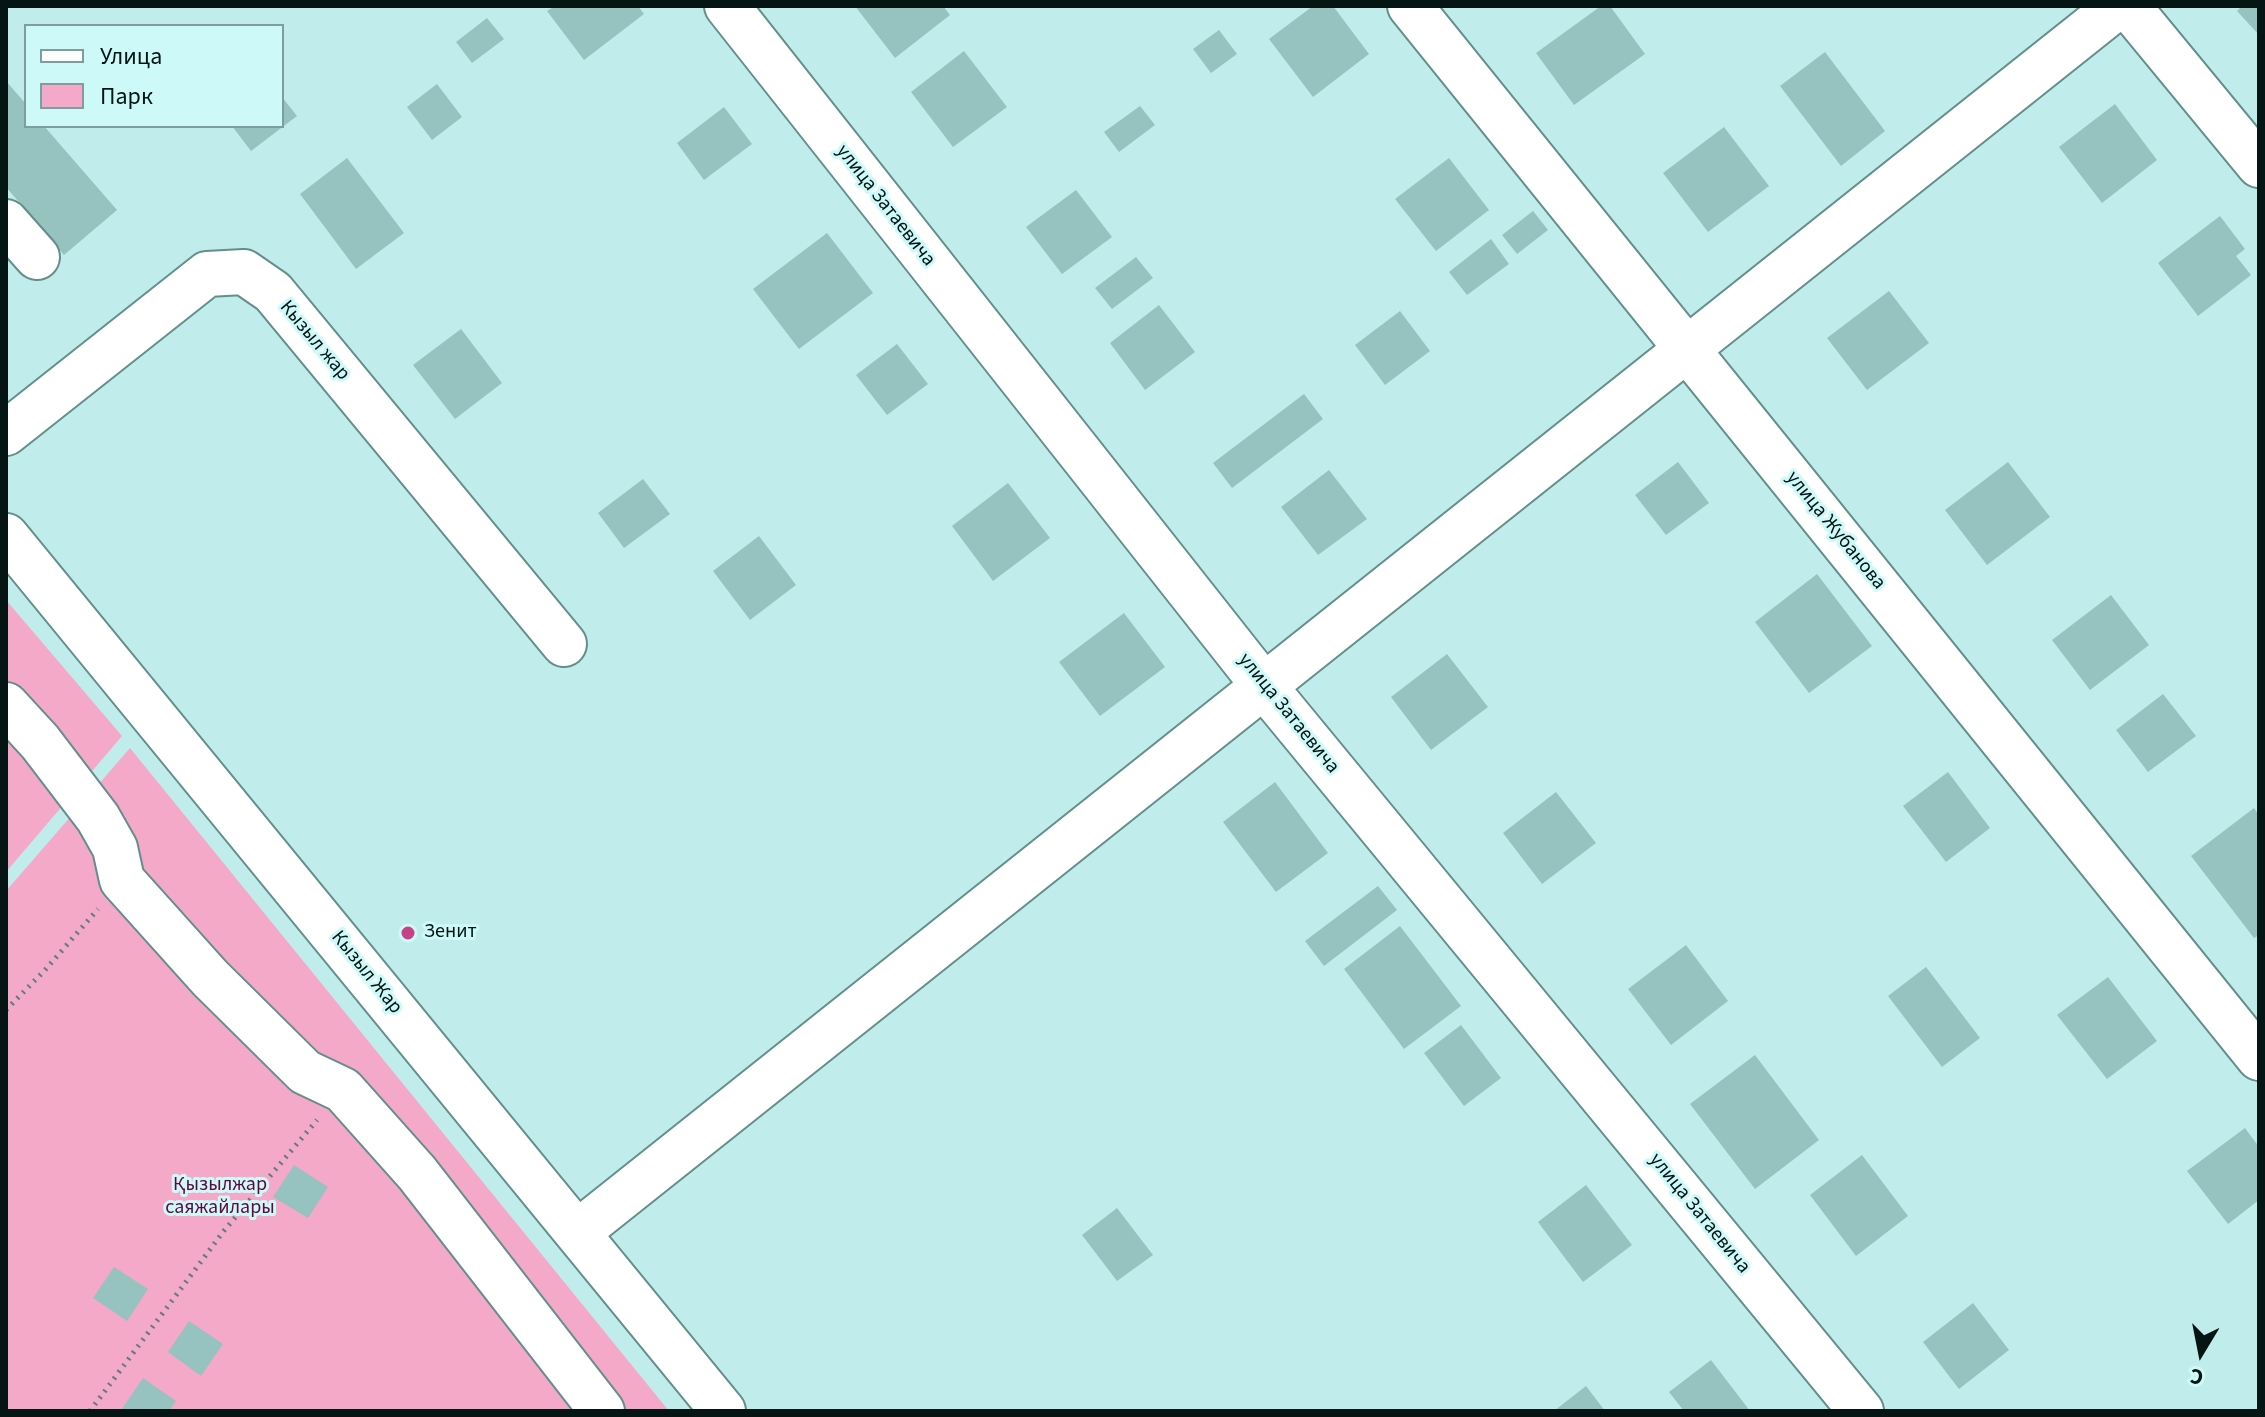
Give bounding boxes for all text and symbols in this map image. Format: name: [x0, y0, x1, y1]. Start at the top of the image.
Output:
legend: [24, 24, 284, 128]
text: Улица: [100, 39, 162, 74]
text: Парк: [100, 79, 153, 114]
street label: улица Затаевича: [830, 140, 940, 272]
street label: Кызыл жар: [274, 296, 354, 386]
street label: улица Жубанова: [1780, 467, 1890, 595]
street label: улица Затаевича: [1232, 649, 1344, 779]
place label: Зенит: [424, 921, 477, 945]
marker: Зенит: [399, 924, 417, 942]
street label: Кызыл Жар: [325, 927, 407, 1019]
street label: улица Затаевича: [1643, 1149, 1755, 1279]
park label: Қызылжар саяжайлары: [165, 1174, 275, 1221]
north arrow: [2161, 1313, 2241, 1393]
text: С: [2188, 1360, 2206, 1394]

